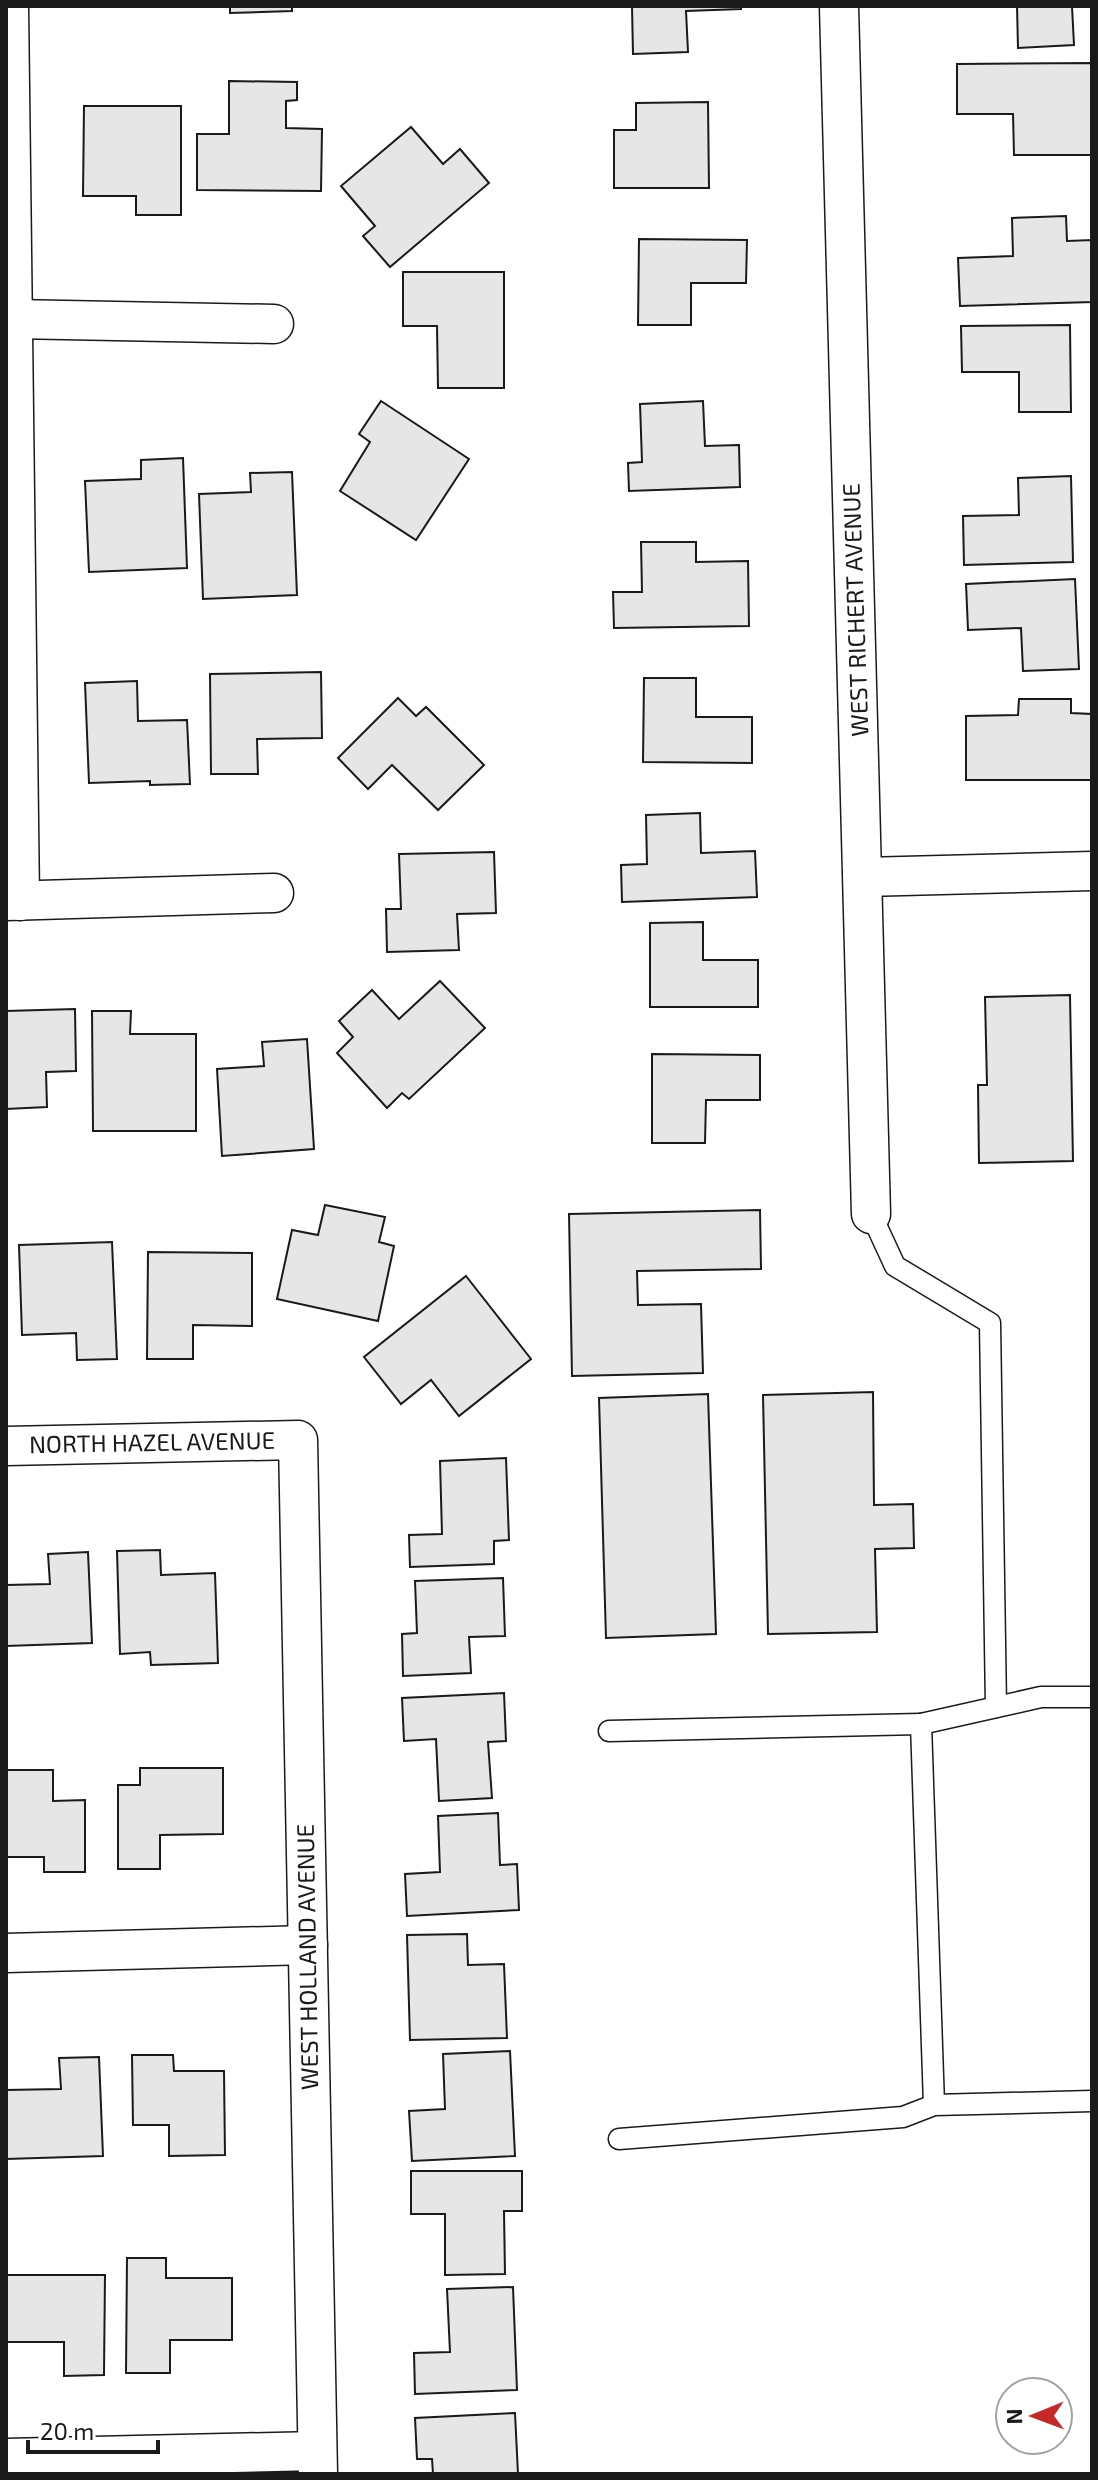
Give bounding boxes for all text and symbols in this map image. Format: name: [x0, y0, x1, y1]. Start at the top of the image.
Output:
street label: WEST RICHERT AVENUE: [836, 483, 873, 737]
street label: NORTH HAZEL AVENUE: [29, 1425, 275, 1458]
street label: WEST HOLLAND AVENUE: [290, 1824, 323, 2090]
north arrow: [994, 2376, 1074, 2456]
scale bar: [28, 2404, 158, 2454]
text: N: [1000, 2408, 1026, 2425]
text: 20 m: [40, 2416, 94, 2445]

